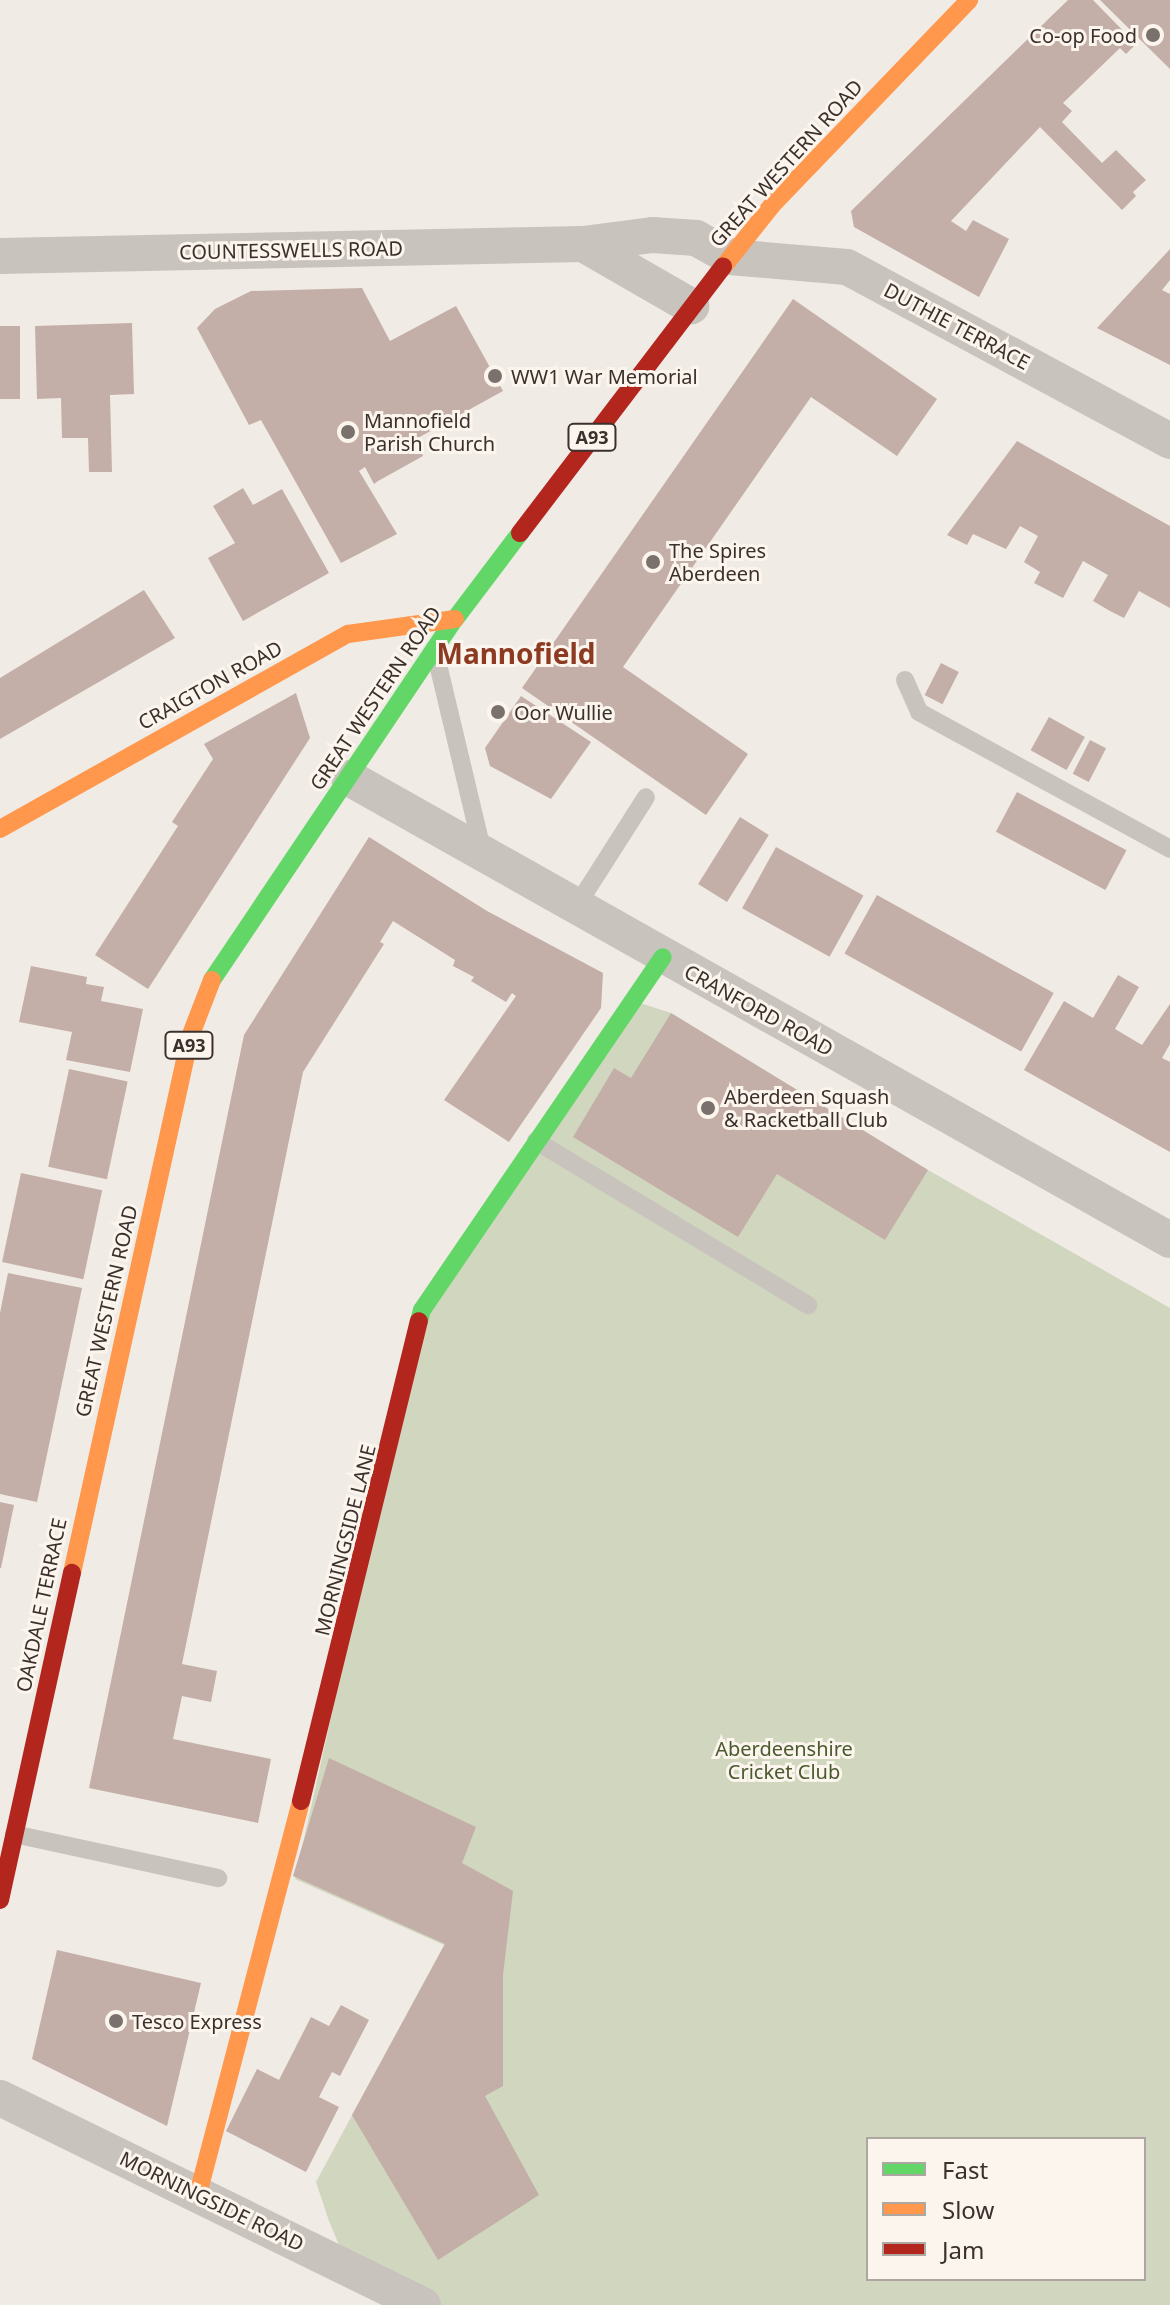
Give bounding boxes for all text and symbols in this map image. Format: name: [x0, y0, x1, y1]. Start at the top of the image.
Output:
place label: Co-op Food: [1029, 23, 1137, 47]
marker: Co-op Food: [1144, 26, 1162, 44]
street label: GREAT WESTERN ROAD: [705, 74, 867, 252]
street label: COUNTESSWELLS ROAD: [179, 236, 403, 264]
street label: DUTHIE TERRACE: [880, 277, 1034, 375]
place label: WW1 War Memorial: [511, 364, 698, 388]
marker: WW1 War Memorial: [486, 367, 504, 385]
place label: Mannofield Parish Church: [364, 408, 495, 455]
marker: Mannofield Parish Church: [339, 423, 357, 441]
road number: A93: [566, 423, 618, 451]
place label: The Spires Aberdeen: [669, 538, 766, 585]
marker: The Spires Aberdeen: [644, 553, 662, 571]
street label: GREAT WESTERN ROAD: [304, 601, 446, 795]
street label: CRAIGTON ROAD: [134, 635, 286, 735]
district label: Mannofield: [436, 636, 596, 670]
place label: Oor Wullie: [514, 700, 613, 724]
marker: Oor Wullie: [489, 703, 507, 721]
street label: CRANFORD ROAD: [680, 959, 838, 1061]
road number: A93: [163, 1031, 215, 1059]
place label: Aberdeen Squash & Racketball Club: [724, 1084, 889, 1131]
marker: Aberdeen Squash & Racketball Club: [699, 1099, 717, 1117]
street label: GREAT WESTERN ROAD: [70, 1203, 142, 1419]
street label: MORNINGSIDE LANE: [310, 1442, 380, 1638]
street label: OAKDALE TERRACE: [11, 1516, 71, 1694]
park label: Aberdeenshire Cricket Club: [715, 1737, 853, 1784]
place label: Tesco Express: [132, 2009, 262, 2033]
marker: Tesco Express: [107, 2012, 125, 2030]
legend: [866, 2137, 1146, 2281]
street label: MORNINGSIDE ROAD: [116, 2146, 308, 2256]
text: Fast: [942, 2153, 988, 2186]
text: Slow: [942, 2193, 994, 2226]
text: Jam: [942, 2233, 984, 2266]

